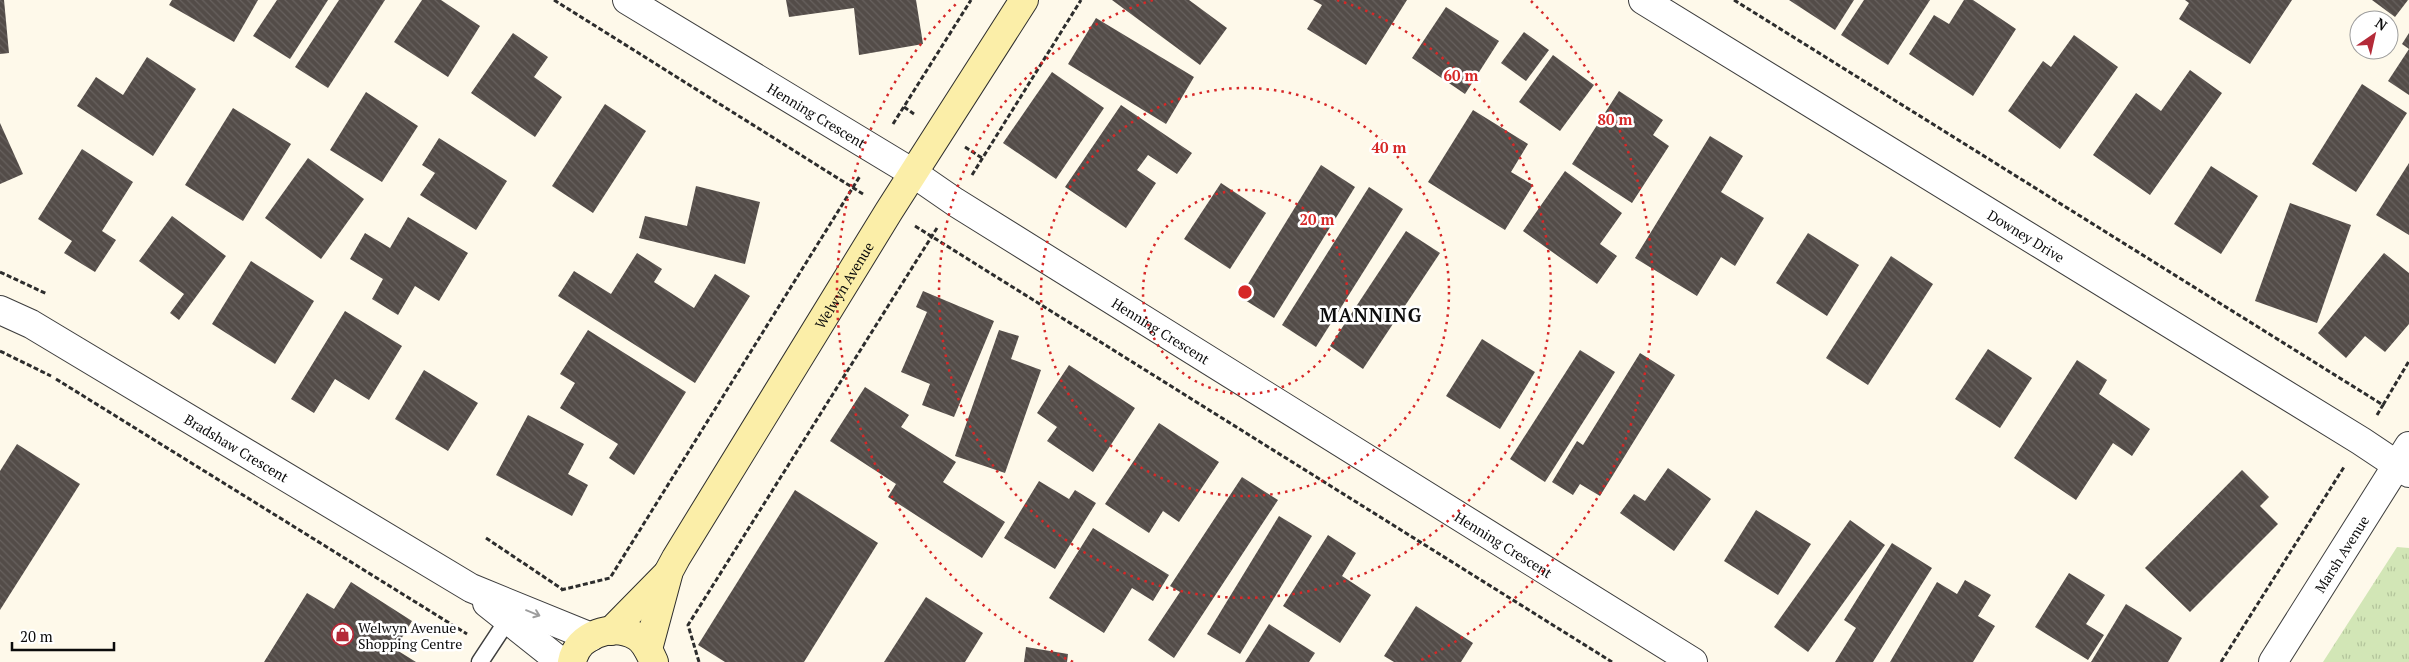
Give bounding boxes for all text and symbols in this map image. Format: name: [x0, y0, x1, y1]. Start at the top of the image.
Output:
north arrow: [2349, 10, 2399, 60]
text: N: [2372, 13, 2392, 35]
text: 60 m: [1444, 65, 1479, 85]
street label: Henning Crescent: [764, 78, 870, 152]
text: 80 m: [1598, 109, 1633, 129]
text: 40 m: [1372, 137, 1407, 157]
street label: Downey Drive: [1985, 205, 2068, 266]
text: 20 m: [1300, 209, 1335, 229]
street label: Welwyn Avenue: [810, 238, 878, 332]
centre of rings: [1236, 283, 1254, 301]
street label: Henning Crescent: [1109, 293, 1214, 368]
district label: MANNING: [1320, 302, 1422, 327]
street label: Bradshaw Crescent: [181, 409, 293, 486]
street label: Henning Crescent: [1451, 507, 1557, 582]
street label: Marsh Avenue: [2310, 511, 2373, 596]
one-way arrow: [525, 609, 540, 619]
place label: Welwyn Avenue Shopping Centre: [358, 618, 462, 653]
scale bar: [12, 620, 115, 652]
shop icon: Welwyn Avenue Shopping Centre: [330, 623, 354, 647]
text: 20 m: [20, 626, 53, 646]

